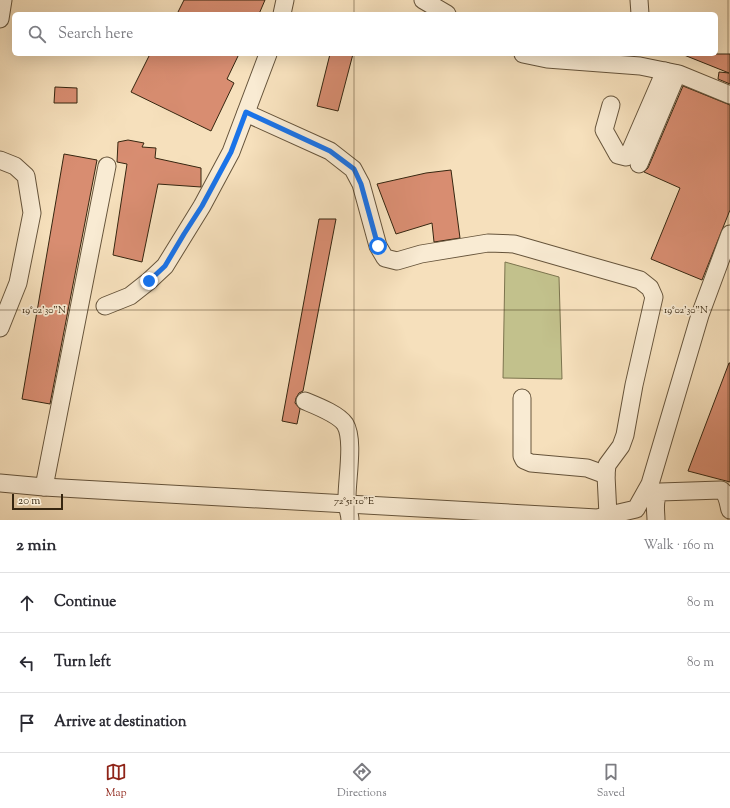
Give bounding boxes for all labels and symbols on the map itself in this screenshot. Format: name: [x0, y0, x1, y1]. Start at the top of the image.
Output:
route start: [369, 237, 387, 255]
route end: [140, 272, 158, 290]
text: 19°02'30"N: [22, 303, 66, 318]
text: 19°02'30"N: [664, 303, 708, 318]
scale bar: [12, 492, 63, 511]
text: 72°51'10"E: [334, 494, 374, 509]

